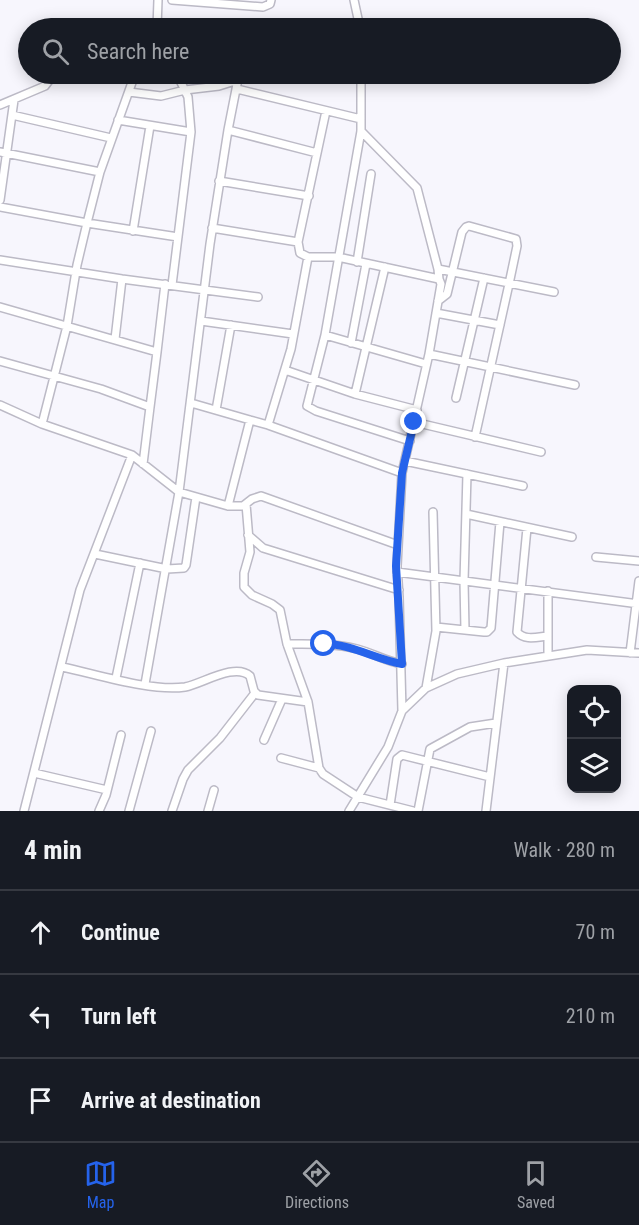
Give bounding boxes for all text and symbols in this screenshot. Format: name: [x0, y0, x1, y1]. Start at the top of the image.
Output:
search box: [18, 18, 621, 84]
icon: search: [39, 35, 72, 68]
text: Search here: [87, 39, 189, 64]
route end: [400, 408, 426, 434]
route start: [310, 630, 336, 656]
map controls: [567, 685, 621, 793]
button: locate: [567, 685, 621, 739]
button: layers: [567, 739, 621, 793]
text: 4 min: [24, 835, 82, 865]
text: Walk · 280 m: [514, 838, 615, 862]
icon: ahead: [24, 916, 57, 949]
text: Continue: [81, 920, 160, 945]
text: 70 m: [576, 920, 615, 944]
icon: left: [24, 1000, 57, 1033]
text: Turn left: [81, 1004, 156, 1029]
text: 210 m: [566, 1004, 615, 1028]
icon: arrive: [24, 1084, 57, 1117]
text: Arrive at destination: [81, 1088, 261, 1113]
tab: Map: [84, 1157, 117, 1212]
tab: Directions: [285, 1157, 349, 1212]
tab: Saved: [517, 1157, 555, 1212]

